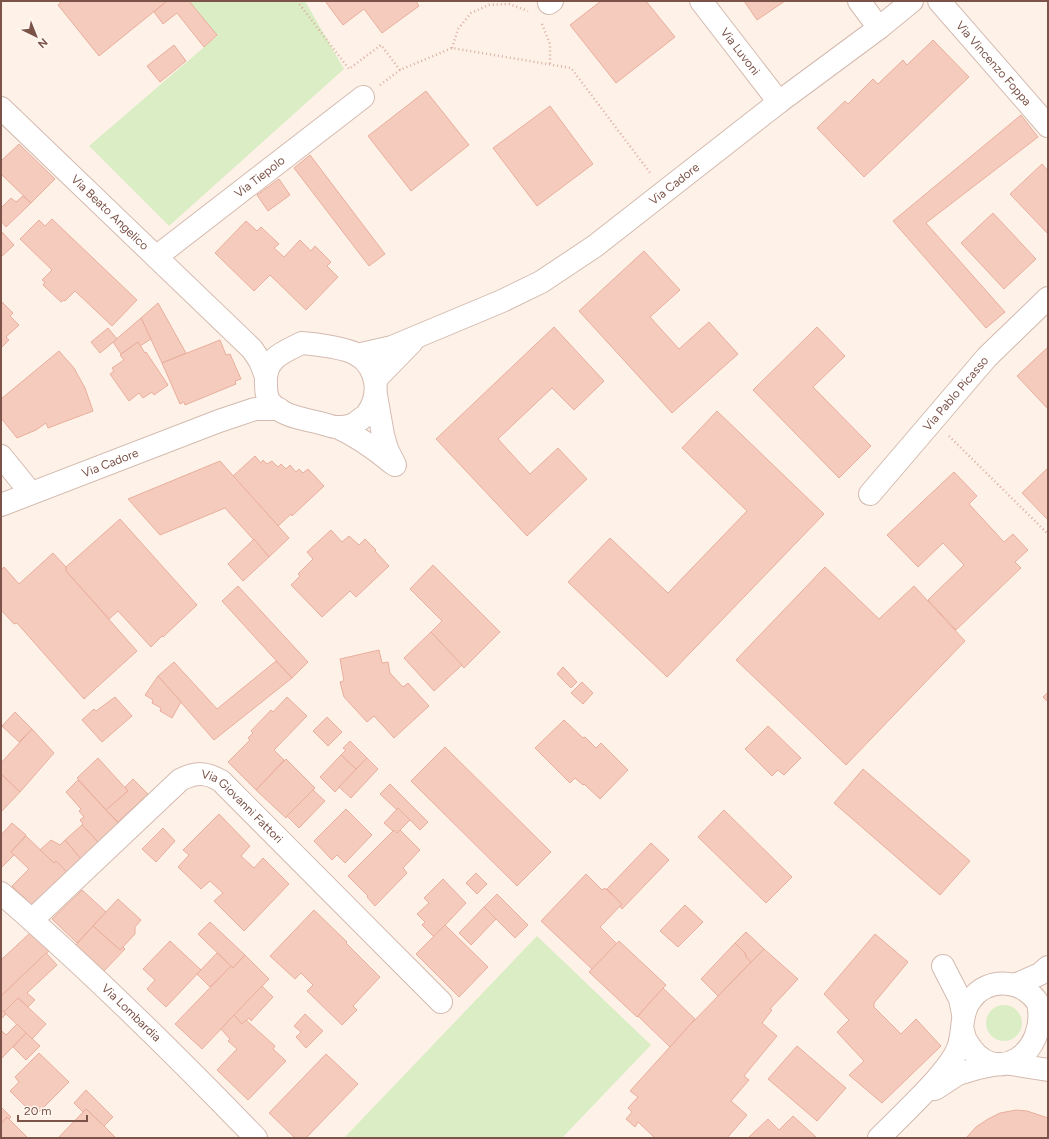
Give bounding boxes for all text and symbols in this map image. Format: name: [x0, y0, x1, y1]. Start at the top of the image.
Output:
north arrow: [16, 16, 56, 56]
street label: Via Vincenzo Foppa: [953, 18, 1034, 109]
street label: Via Luvoni: [718, 25, 763, 78]
text: N: [35, 35, 50, 51]
street label: Via Tiepolo: [232, 153, 288, 201]
street label: Via Cadore: [646, 160, 702, 208]
street label: Via Beato Angelico: [68, 172, 152, 253]
street label: Via Pablo Picasso: [920, 354, 991, 434]
street label: Via Cadore: [80, 446, 141, 480]
street label: Via Giovanni Fattori: [200, 767, 286, 846]
street label: Via Lombardia: [99, 981, 164, 1045]
scale bar: [18, 1097, 87, 1123]
text: 20 m: [24, 1104, 52, 1118]

